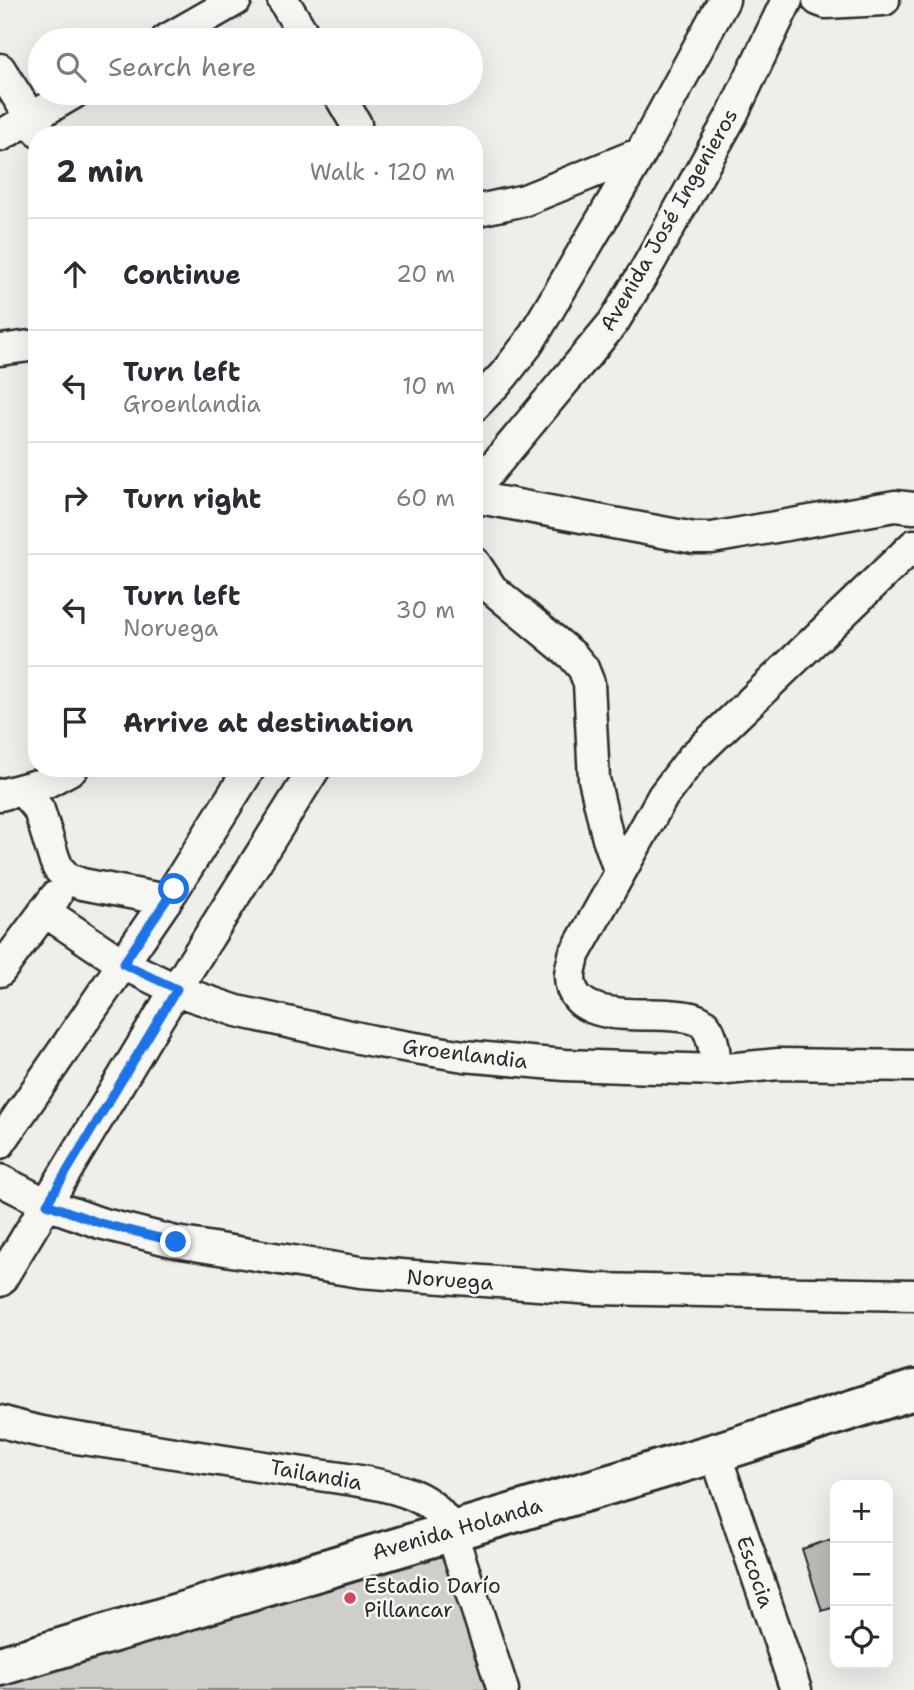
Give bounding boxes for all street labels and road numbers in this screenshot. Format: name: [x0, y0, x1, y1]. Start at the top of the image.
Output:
street label: Avenida José Ingenieros: [594, 103, 744, 337]
street label: Groenlandia: [401, 1032, 529, 1076]
street label: Noruega: [406, 1263, 494, 1297]
street label: Tailandia: [268, 1453, 364, 1497]
street label: Avenida Holanda: [369, 1491, 545, 1567]
street label: Escocia: [730, 1532, 780, 1612]

